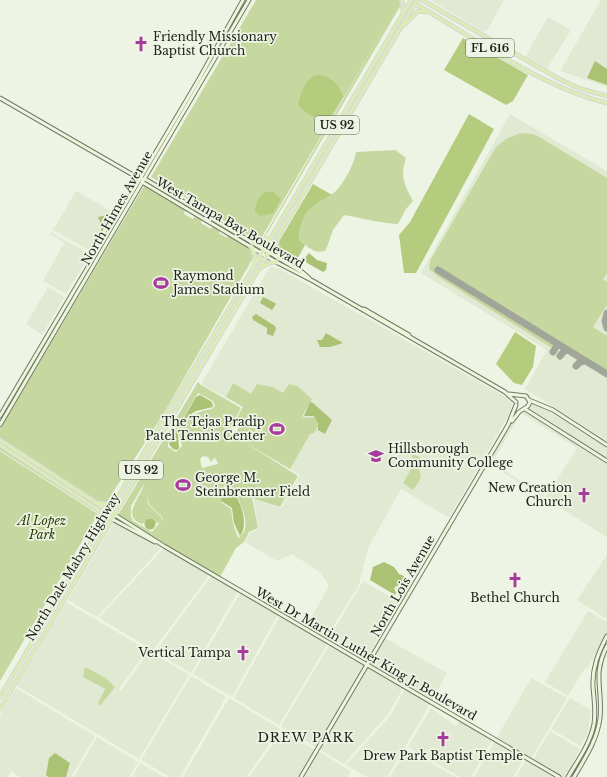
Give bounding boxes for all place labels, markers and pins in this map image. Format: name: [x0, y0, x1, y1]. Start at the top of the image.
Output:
place label: Friendly Missionary Baptist Church: [153, 29, 277, 58]
church icon: Friendly Missionary Baptist Church: [132, 35, 150, 53]
place label: Raymond James Stadium: [171, 268, 265, 297]
sports icon: Raymond James Stadium: [152, 274, 170, 292]
place label: The Tejas Pradip Patel Tennis Center: [145, 414, 265, 443]
sports icon: The Tejas Pradip Patel Tennis Center: [268, 420, 286, 438]
place label: Hillsborough Community College: [388, 441, 513, 470]
school or university icon: Hillsborough Community College: [367, 447, 385, 465]
place label: George M. Steinbrenner Field: [195, 470, 310, 499]
sports icon: George M. Steinbrenner Field: [174, 476, 192, 494]
place label: New Creation Church: [488, 480, 572, 509]
church icon: New Creation Church: [575, 486, 593, 504]
church icon: Bethel Church: [506, 571, 524, 589]
place label: Bethel Church: [470, 590, 560, 605]
church icon: Vertical Tampa: [234, 644, 252, 662]
place label: Vertical Tampa: [138, 645, 231, 660]
church icon: Drew Park Baptist Temple: [434, 730, 452, 748]
place label: Drew Park Baptist Temple: [363, 748, 523, 763]

